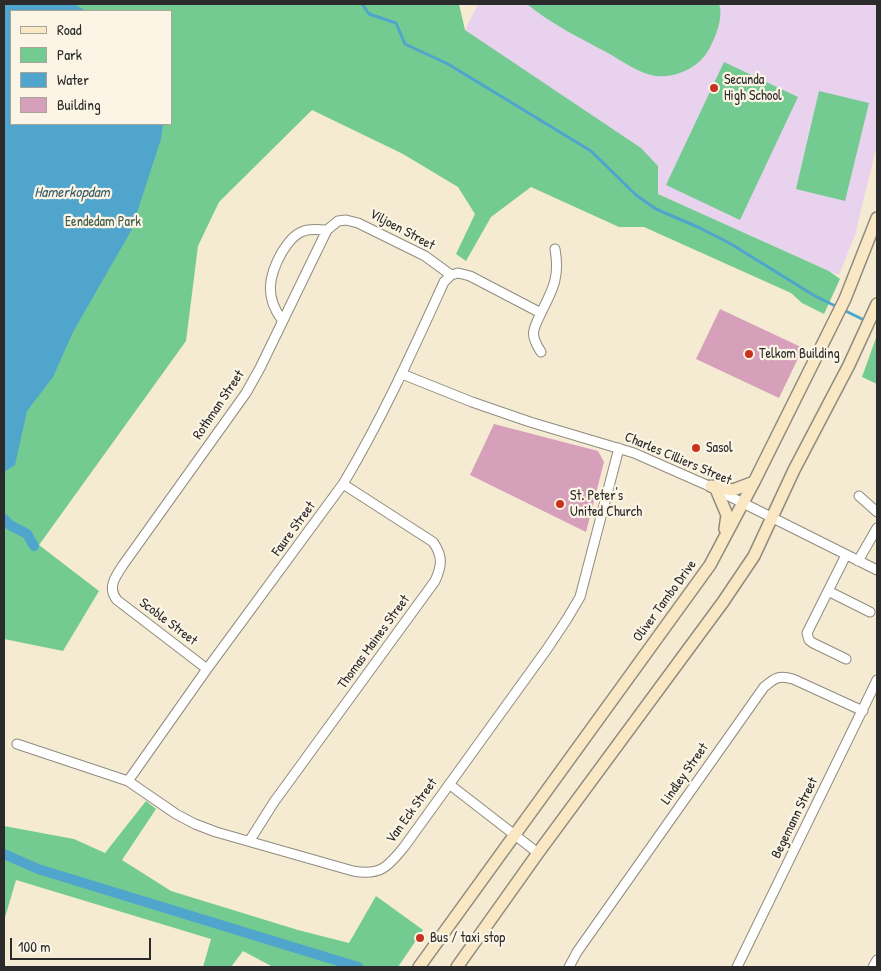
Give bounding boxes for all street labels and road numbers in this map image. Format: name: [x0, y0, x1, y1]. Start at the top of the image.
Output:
street label: Viljoen Street: [367, 206, 437, 254]
street label: Rothman Street: [190, 367, 248, 443]
street label: Charles Cilliers Street: [622, 429, 734, 489]
street label: Faure Street: [269, 499, 319, 559]
street label: Oliver Tambo Drive: [630, 557, 700, 645]
street label: Thomas Maines Street: [334, 592, 414, 692]
street label: Scoble Street: [136, 595, 200, 649]
street label: Lindley Street: [658, 740, 712, 808]
street label: Van Eck Street: [383, 775, 441, 847]
street label: Begemann Street: [768, 775, 822, 861]

